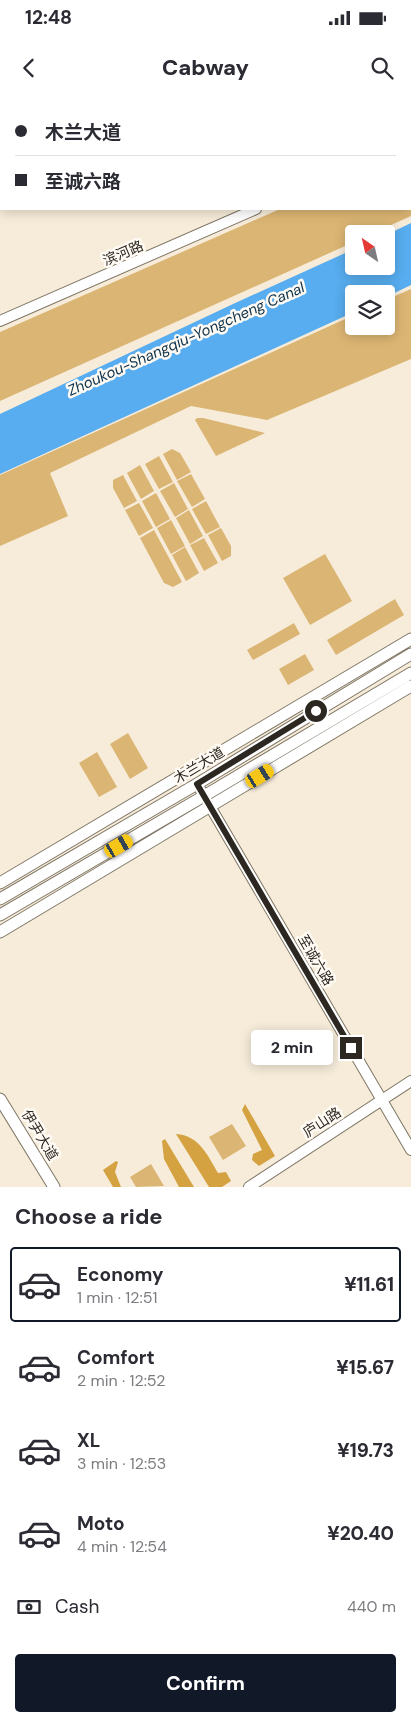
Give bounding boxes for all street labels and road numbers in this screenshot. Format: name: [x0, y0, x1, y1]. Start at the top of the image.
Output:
street label: 滨河路: [100, 237, 146, 269]
street label: 木兰大道: [170, 743, 228, 787]
street label: 至诚六路: [294, 931, 338, 989]
street label: 庐山路: [299, 1103, 345, 1141]
street label: 伊尹大道: [18, 1106, 62, 1164]

